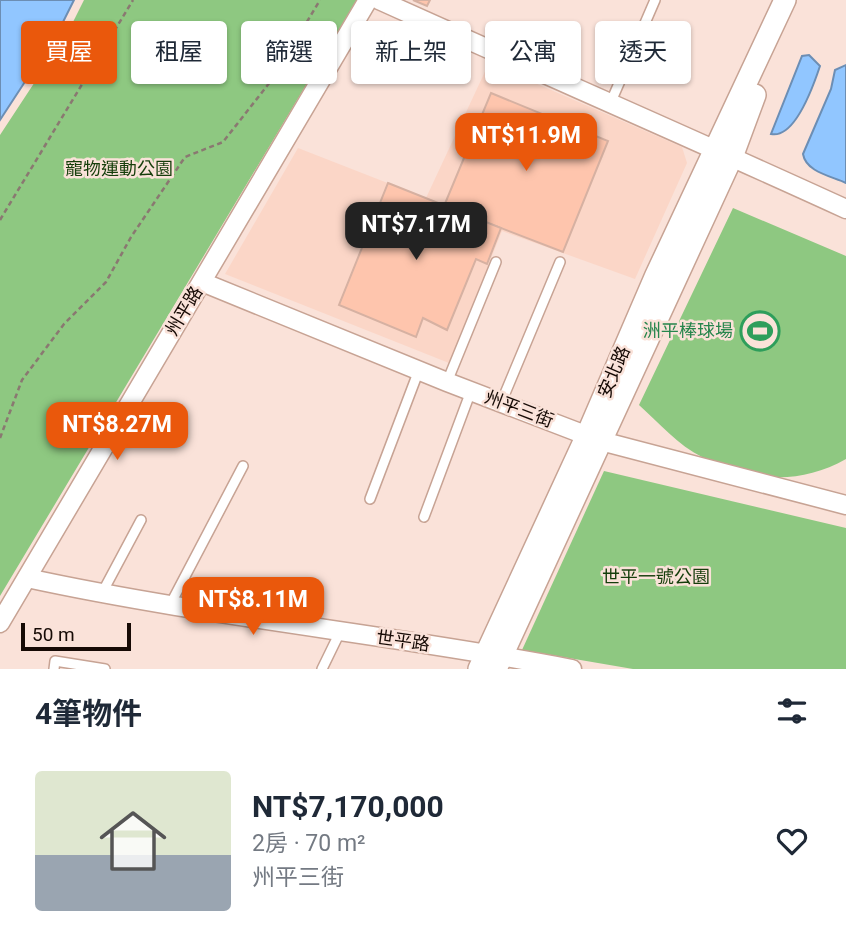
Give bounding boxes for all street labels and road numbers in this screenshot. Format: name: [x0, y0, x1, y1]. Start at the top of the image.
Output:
street label: 州平路: [161, 282, 206, 339]
street label: 安北路: [593, 343, 634, 401]
street label: 州平三街: [482, 386, 557, 431]
street label: 世平路: [375, 626, 431, 655]

